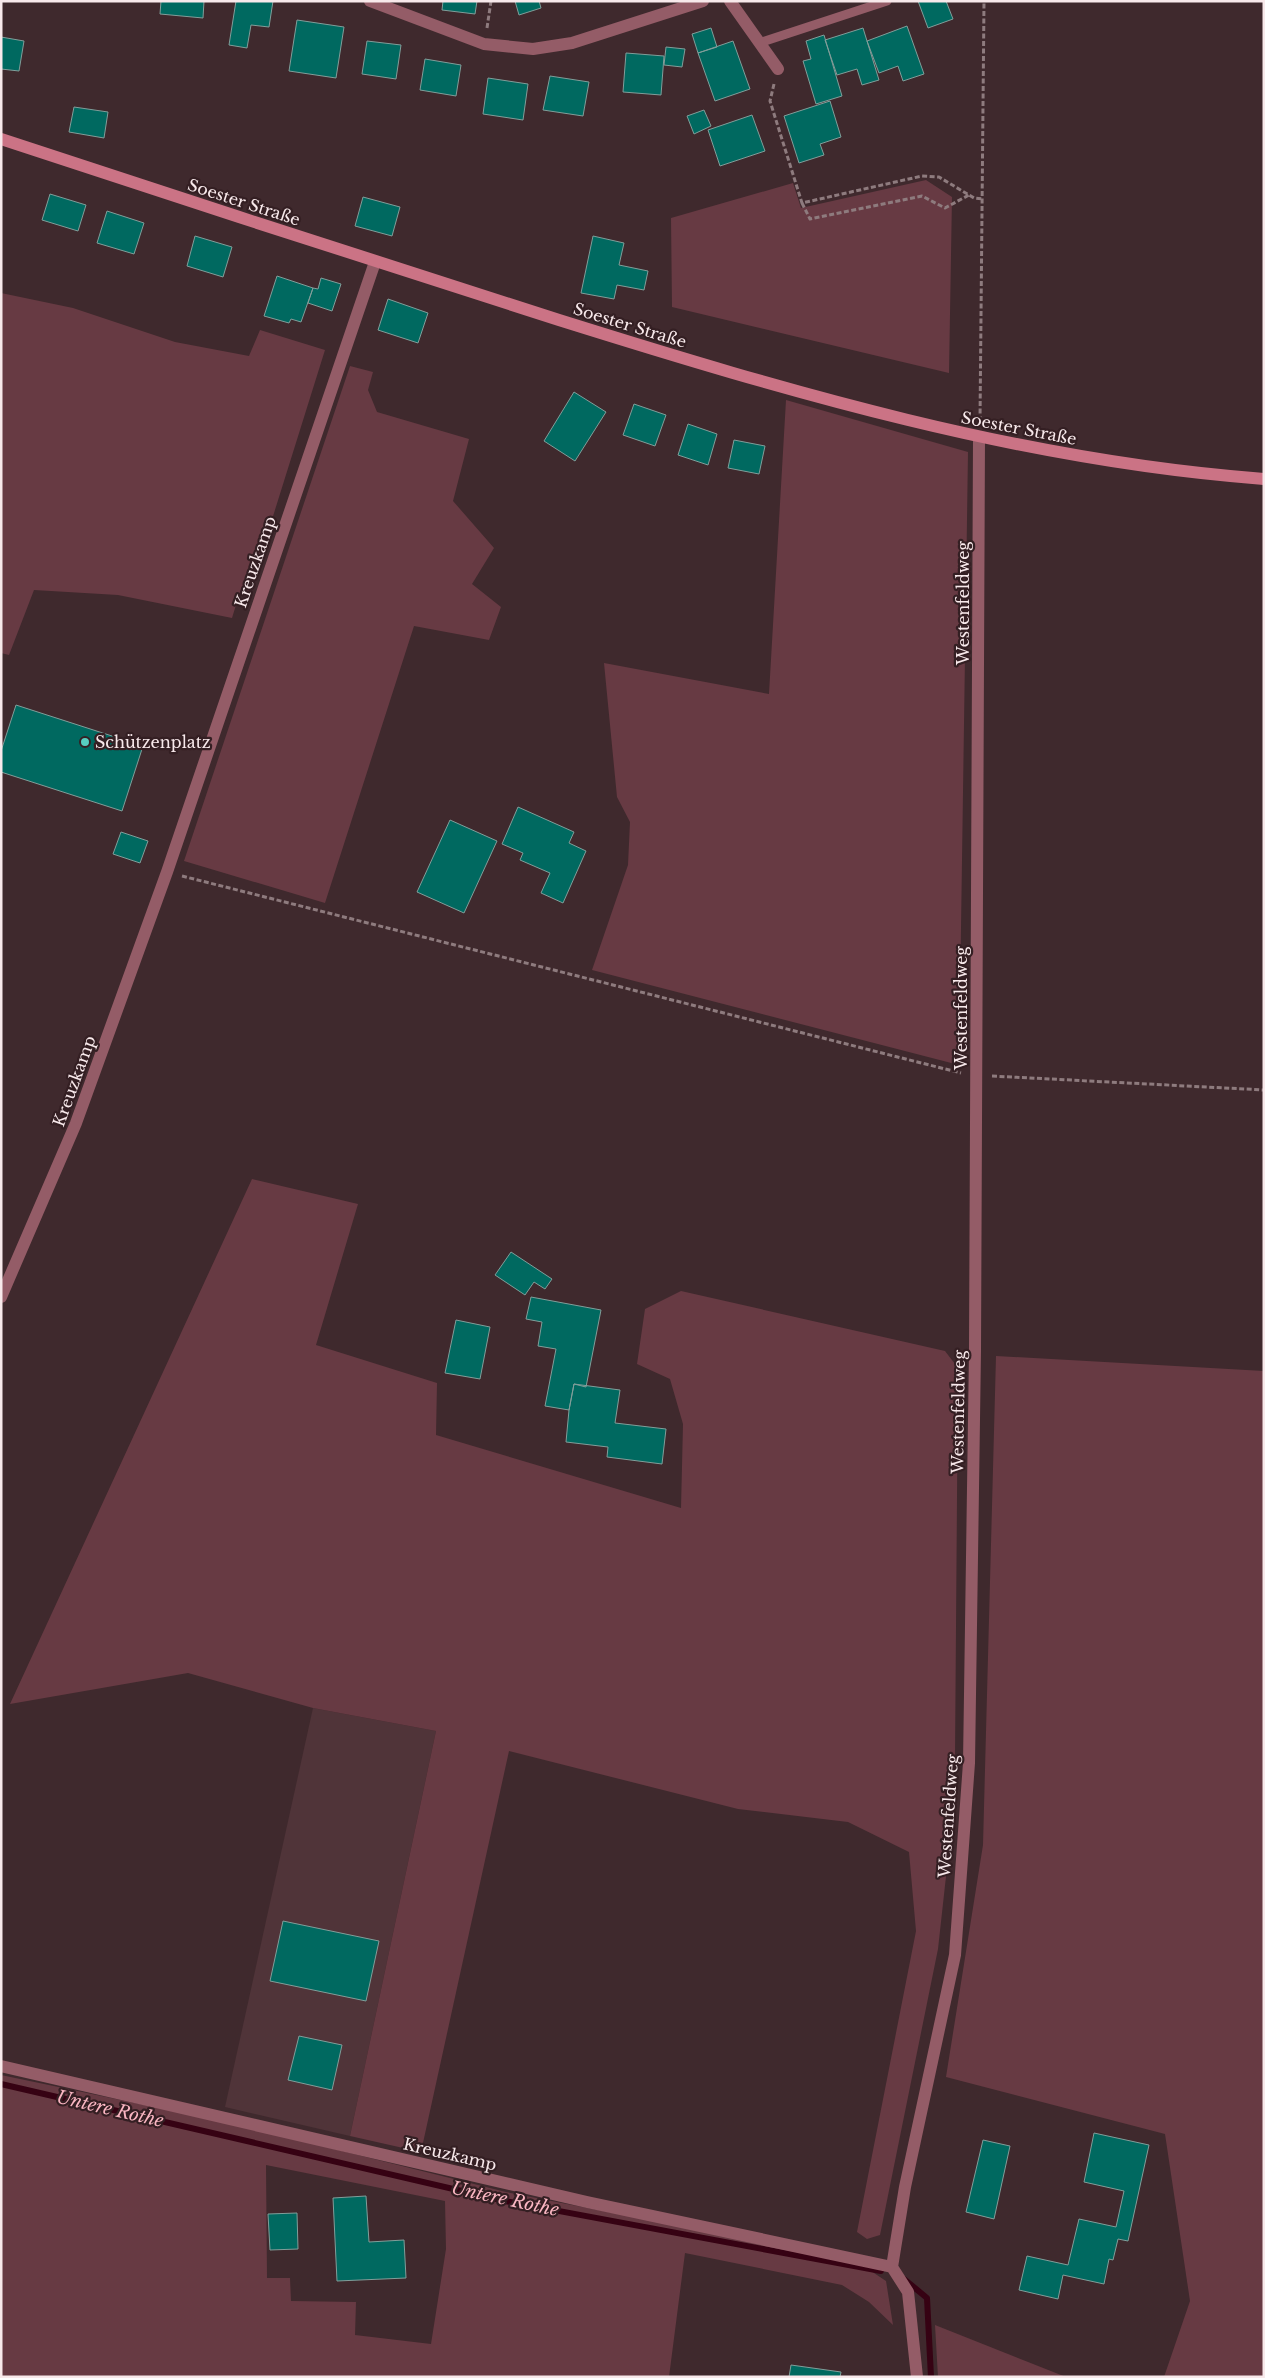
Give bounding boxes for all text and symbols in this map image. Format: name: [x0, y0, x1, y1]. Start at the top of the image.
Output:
street label: Soester Straße: [185, 174, 303, 230]
street label: Soester Straße: [571, 298, 689, 352]
street label: Soester Straße: [960, 407, 1078, 449]
street label: Kreuzkamp: [230, 513, 280, 610]
street label: Westenfeldweg: [953, 541, 973, 666]
place label: Schützenplatz: [95, 732, 211, 752]
marker: Schützenplatz: [79, 736, 91, 748]
street label: Westenfeldweg: [951, 946, 971, 1071]
street label: Kreuzkamp: [48, 1033, 100, 1129]
street label: Westenfeldweg: [947, 1349, 969, 1475]
street label: Westenfeldweg: [934, 1753, 962, 1879]
water label: Untere Rothe: [54, 2086, 166, 2132]
street label: Kreuzkamp: [401, 2134, 499, 2175]
water label: Untere Rothe: [449, 2177, 561, 2221]

